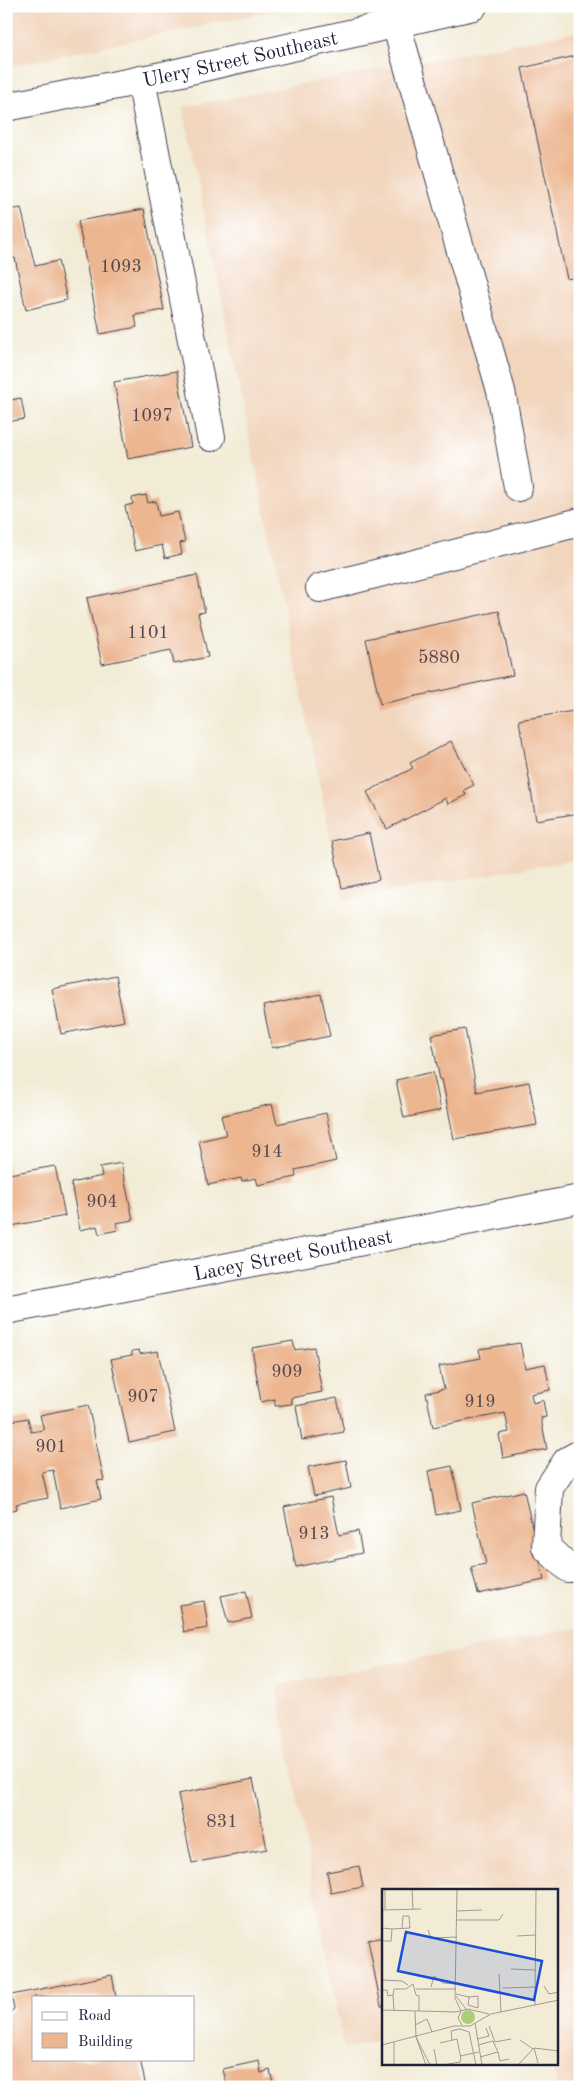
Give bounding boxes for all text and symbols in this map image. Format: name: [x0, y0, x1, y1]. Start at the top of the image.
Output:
street label: Ulery Street Southeast: [141, 29, 340, 92]
house number: 1093: [100, 258, 142, 276]
house number: 1097: [131, 407, 173, 425]
house number: 1101: [127, 624, 169, 642]
house number: 5880: [418, 649, 460, 667]
house number: 914: [251, 1143, 283, 1161]
house number: 904: [86, 1193, 118, 1211]
street label: Lacey Street Southeast: [192, 1228, 394, 1285]
house number: 909: [271, 1363, 303, 1381]
house number: 907: [127, 1388, 159, 1406]
house number: 919: [464, 1393, 496, 1411]
house number: 901: [35, 1438, 67, 1456]
house number: 913: [298, 1525, 330, 1543]
house number: 831: [206, 1813, 238, 1831]
inset map: [382, 1889, 558, 2066]
legend: [32, 1996, 195, 2060]
text: Road: [78, 2009, 112, 2024]
text: Building: [78, 2035, 133, 2050]

